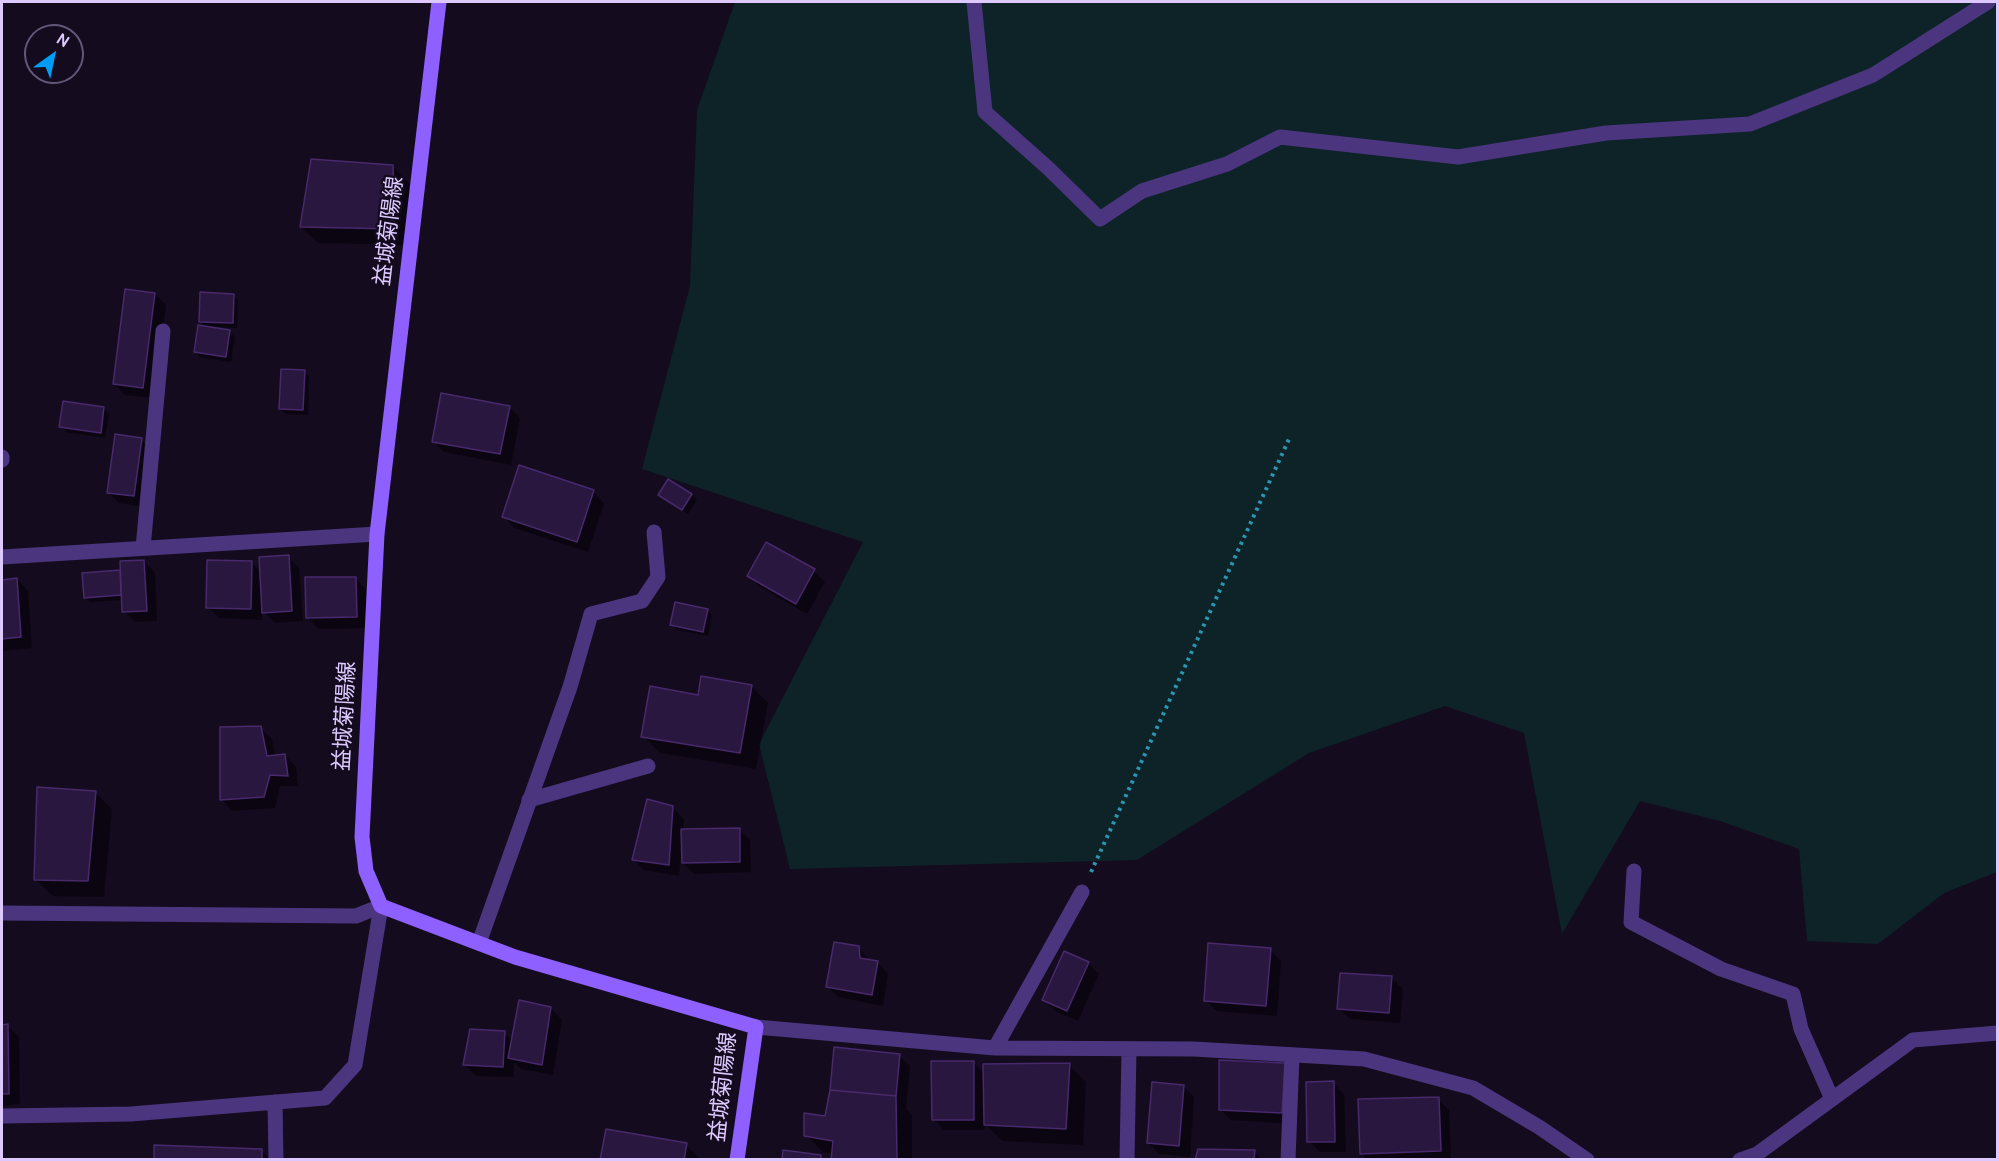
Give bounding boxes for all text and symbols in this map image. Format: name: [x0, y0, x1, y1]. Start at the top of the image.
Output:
north arrow: [24, 24, 84, 84]
text: N: [53, 29, 73, 51]
street label: 益城菊陽線: [369, 175, 409, 287]
street label: 益城菊陽線: [329, 660, 361, 772]
street label: 益城菊陽線: [704, 1031, 742, 1143]

